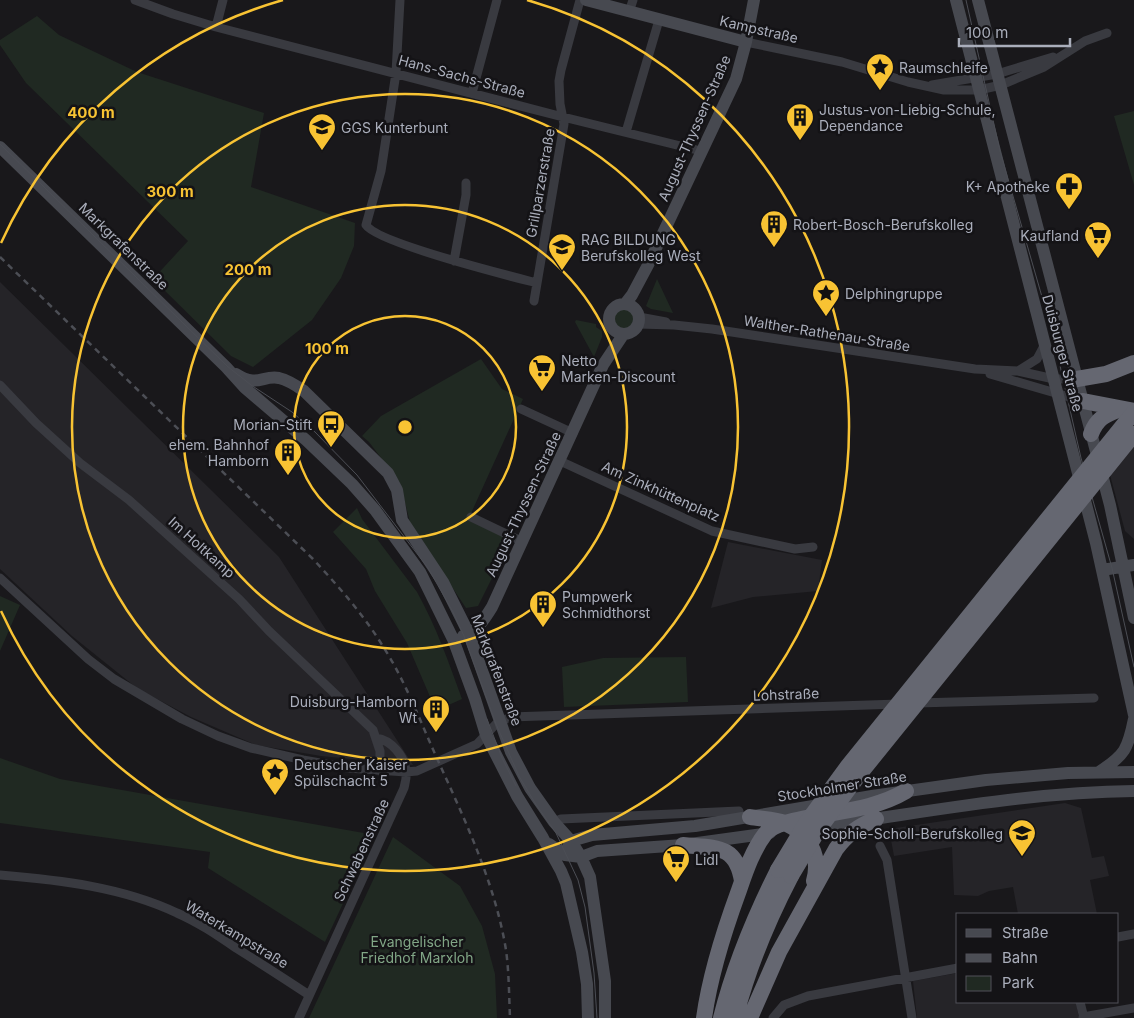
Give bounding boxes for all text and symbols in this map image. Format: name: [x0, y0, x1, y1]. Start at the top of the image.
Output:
street label: Kampstraße: [718, 12, 800, 46]
scale bar: [959, 15, 1070, 47]
text: 100 m: [966, 23, 1008, 42]
street label: Hans-Sachs-Straße: [397, 51, 527, 101]
street label: August-Thyssen-Straße: [654, 52, 734, 204]
place icon: Raumschleife: [865, 52, 895, 91]
place label: Raumschleife: [899, 59, 988, 76]
place label: Justus-von-Liebig-Schule, Dependance: [819, 101, 996, 134]
building icon: Justus-von-Liebig-Schule, Dependance: [785, 102, 815, 141]
text: 400 m: [67, 103, 115, 122]
school or university icon: GGS Kunterbunt: [307, 112, 337, 151]
place label: GGS Kunterbunt: [341, 119, 449, 136]
street label: Grillparzerstraße: [522, 127, 558, 239]
pharmacy icon: K+ Apotheke: [1054, 171, 1084, 210]
place label: K+ Apotheke: [966, 178, 1050, 195]
text: 300 m: [146, 182, 194, 201]
street label: Markgrafenstraße: [76, 199, 172, 293]
building icon: Robert-Bosch-Berufskolleg: [759, 209, 789, 248]
place label: Robert-Bosch-Berufskolleg: [793, 216, 973, 233]
supermarket icon: Kaufland: [1083, 220, 1113, 259]
place label: Kaufland: [1020, 227, 1079, 244]
place label: RAG BILDUNG Berufskolleg West: [581, 231, 701, 264]
school or university icon: RAG BILDUNG Berufskolleg West: [547, 232, 577, 271]
text: 200 m: [225, 260, 271, 279]
place icon: Delphingruppe: [811, 278, 841, 317]
place label: Delphingruppe: [845, 285, 943, 302]
street label: Duisburger Straße: [1039, 293, 1087, 413]
street label: Walther-Rathenau-Straße: [743, 311, 911, 355]
text: 100 m: [305, 339, 349, 358]
place label: Netto Marken-Discount: [561, 352, 676, 385]
supermarket icon: Netto Marken-Discount: [527, 353, 557, 392]
bus stop icon: Morian-Stift: [316, 409, 346, 448]
place label: Morian-Stift: [233, 416, 312, 433]
centre of rings: [396, 418, 414, 436]
street label: August-Thyssen-Straße: [482, 429, 564, 579]
place label: ehem. Bahnhof Hamborn: [169, 436, 269, 469]
building icon: ehem. Bahnhof Hamborn: [273, 437, 303, 476]
street label: Am Zinkhüttenplatz: [599, 457, 723, 525]
street label: Im Holtkamp: [165, 513, 239, 581]
place label: Pumpwerk Schmidthorst: [562, 588, 651, 621]
building icon: Pumpwerk Schmidthorst: [528, 589, 558, 628]
street label: Markgrafenstraße: [468, 612, 526, 728]
street label: Lohstraße: [752, 684, 820, 704]
place label: Duisburg-Hamborn Wt: [290, 693, 417, 726]
building icon: Duisburg-Hamborn Wt: [421, 694, 451, 733]
place label: Deutscher Kaiser Spülschacht 5: [294, 756, 408, 789]
place icon: Deutscher Kaiser Spülschacht 5: [260, 757, 290, 796]
street label: Stockholmer Straße: [776, 767, 908, 805]
street label: Schwabenstraße: [330, 796, 392, 904]
school or university icon: Sophie-Scholl-Berufskolleg: [1007, 818, 1037, 857]
place label: Sophie-Scholl-Berufskolleg: [821, 825, 1003, 842]
supermarket icon: Lidl: [661, 844, 691, 883]
place label: Lidl: [695, 851, 718, 868]
street label: Waterkampstraße: [182, 897, 292, 971]
legend: [956, 913, 1119, 1003]
text: Straße: [1002, 923, 1049, 942]
park label: Evangelischer Friedhof Marxloh: [361, 933, 473, 966]
text: Bahn: [1002, 948, 1038, 967]
text: Park: [1002, 973, 1035, 992]

